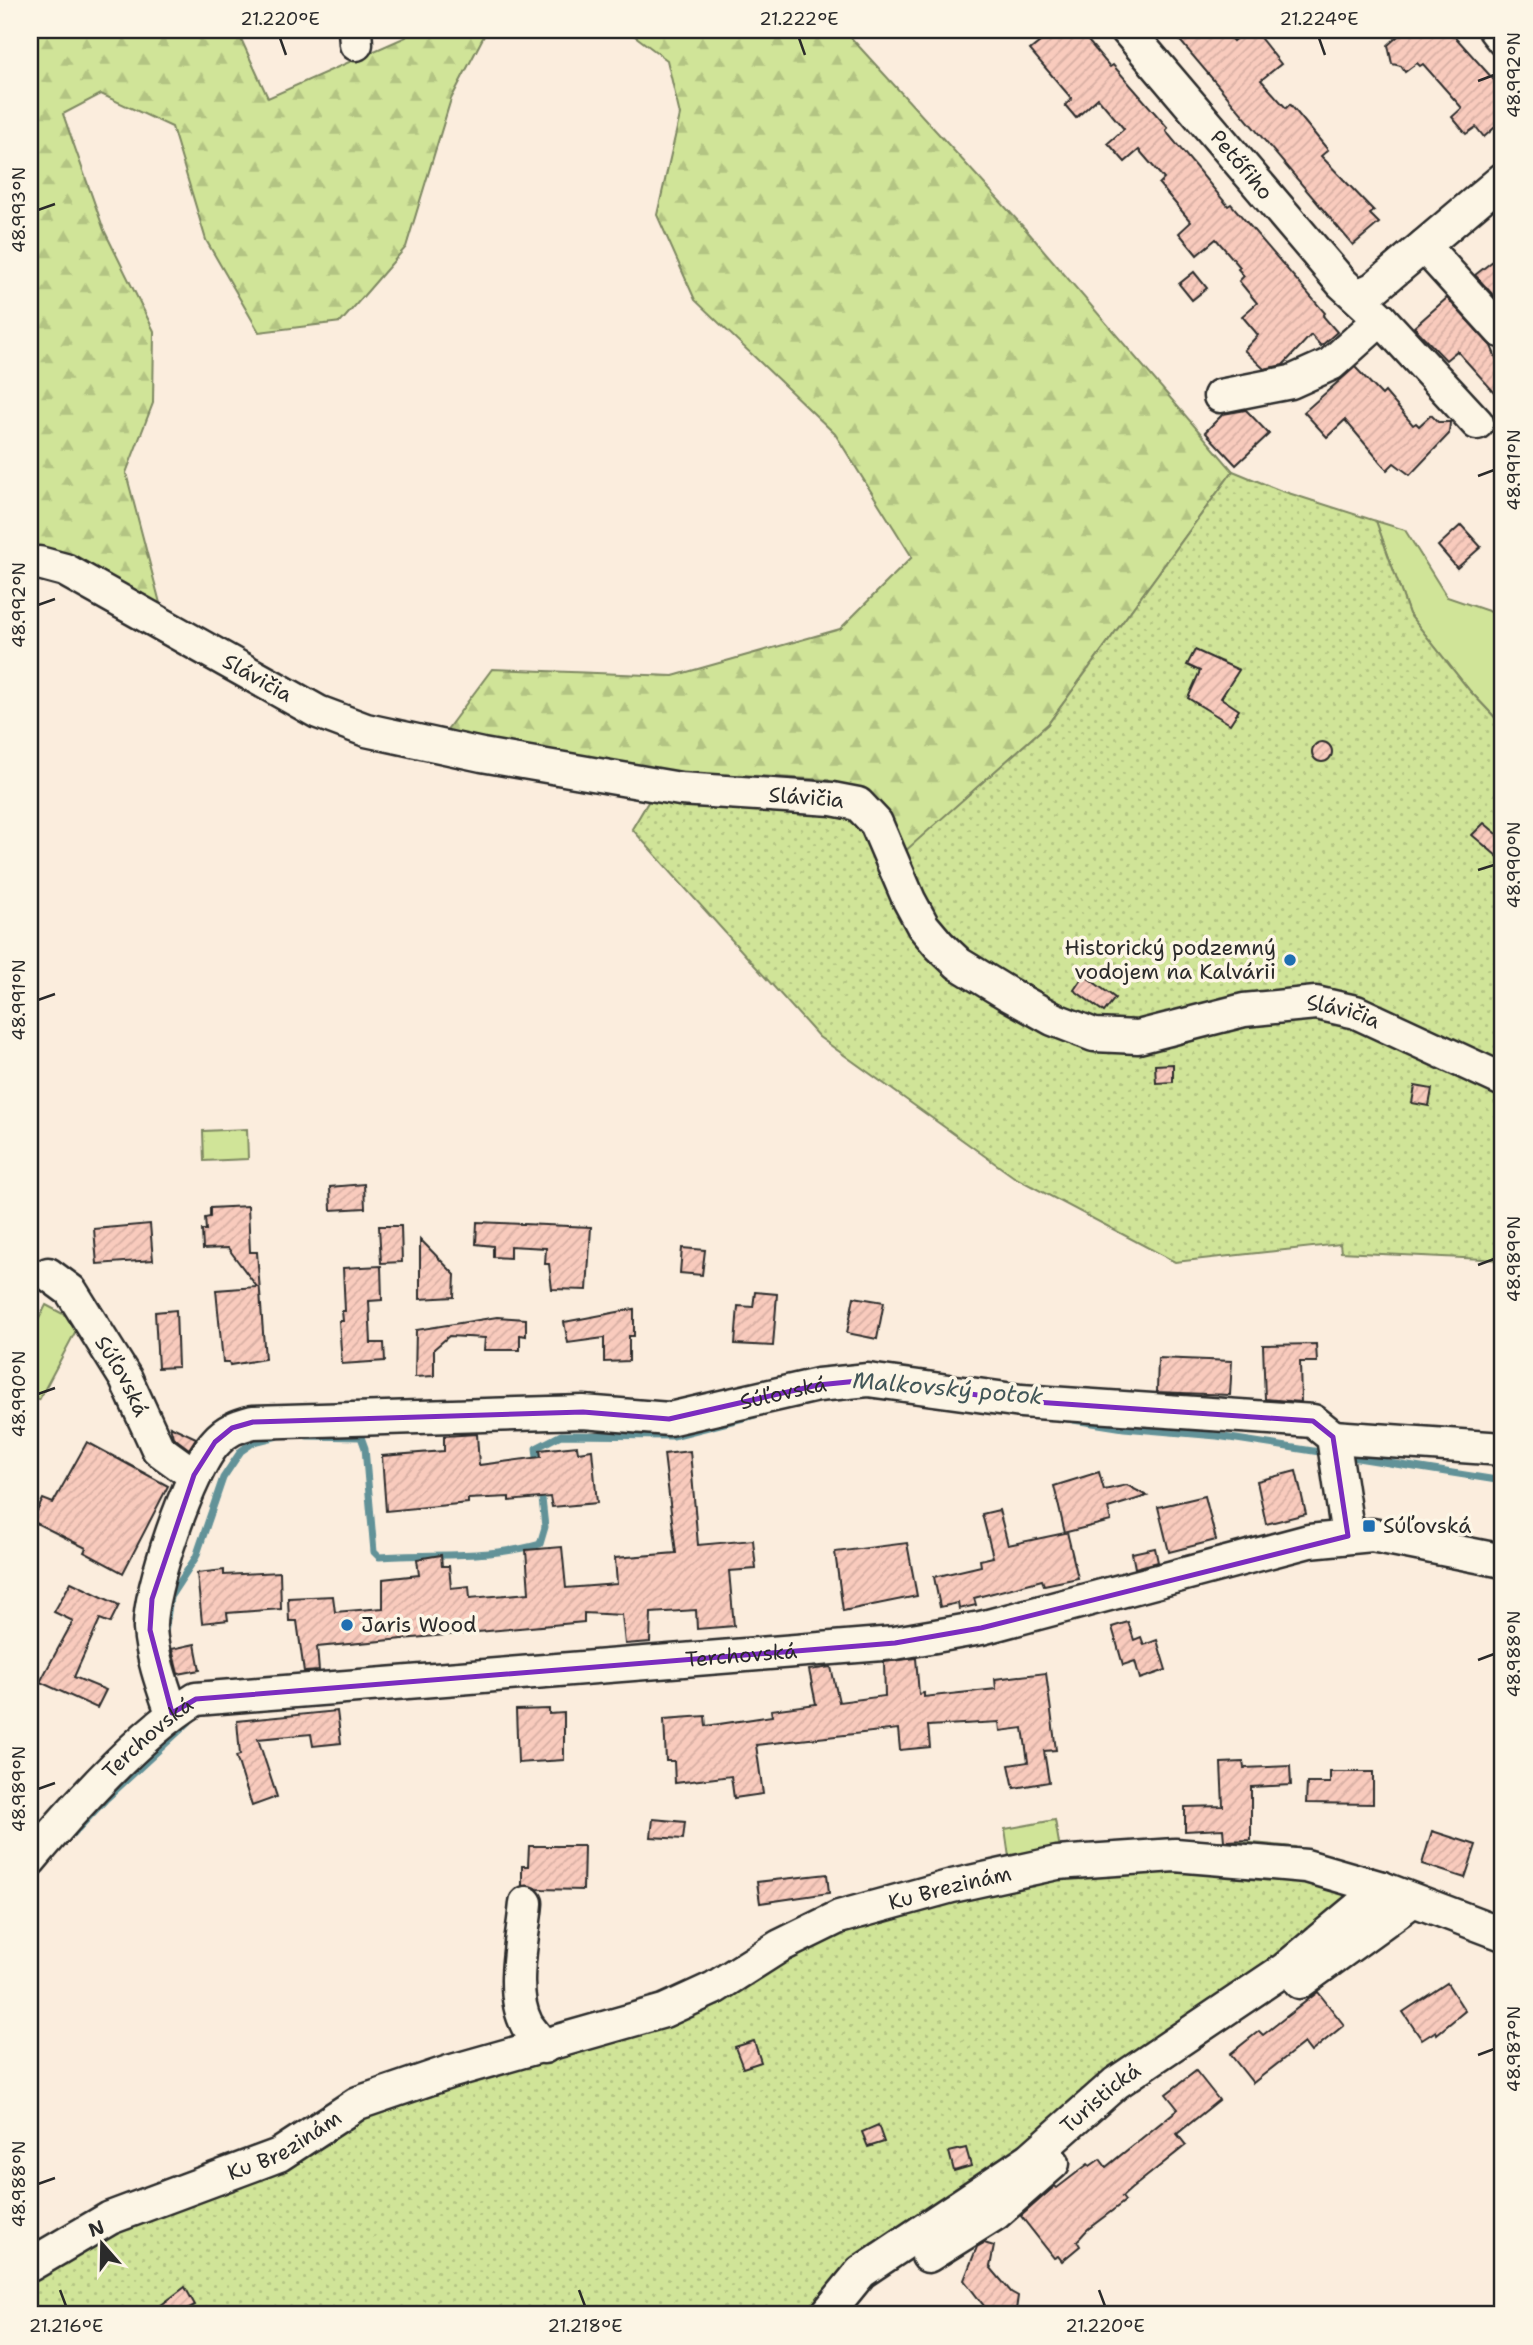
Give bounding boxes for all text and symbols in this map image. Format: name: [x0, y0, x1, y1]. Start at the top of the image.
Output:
text: 21.220°E: [240, 7, 320, 31]
text: 21.222°E: [759, 7, 839, 31]
text: 21.224°E: [1279, 7, 1359, 31]
text: 48.992°N: [1502, 32, 1526, 118]
street label: Petőfiho: [1204, 124, 1279, 206]
text: 48.993°N: [7, 167, 31, 253]
text: 48.991°N: [1502, 429, 1526, 511]
text: 48.992°N: [7, 562, 31, 648]
street label: Slávičia: [218, 647, 298, 709]
street label: Slávičia: [768, 781, 847, 815]
text: 48.990°N: [1502, 822, 1526, 908]
place label: Historický podzemný vodojem na Kalvárii: [1064, 934, 1276, 986]
marker: Historický podzemný vodojem na Kalvárii: [1282, 952, 1298, 968]
text: 48.991°N: [7, 959, 31, 1041]
street label: Slávičia: [1305, 989, 1385, 1035]
text: 48.989°N: [1502, 1216, 1526, 1302]
street label: Súľovská: [88, 1330, 155, 1421]
text: 48.990°N: [7, 1351, 31, 1437]
water label: Malkovský potok: [851, 1365, 1045, 1411]
street label: Súľovská: [737, 1370, 828, 1416]
place label: Súľovská: [1383, 1512, 1471, 1540]
marker: Súľovská: [1361, 1518, 1377, 1534]
text: 48.988°N: [1502, 1610, 1526, 1698]
place label: Jaris Wood: [361, 1611, 477, 1639]
marker: Jaris Wood: [339, 1617, 355, 1633]
street label: Terchovská: [684, 1637, 798, 1674]
street label: Terchovská: [96, 1691, 199, 1785]
text: 48.989°N: [7, 1746, 31, 1832]
street label: Ku Brezinám: [885, 1859, 1014, 1917]
text: 48.987°N: [1502, 2006, 1526, 2092]
street label: Turistická: [1054, 2056, 1146, 2140]
street label: Ku Brezinám: [223, 2104, 347, 2187]
text: 48.988°N: [7, 2140, 31, 2228]
north arrow: [66, 2208, 136, 2278]
text: N: [85, 2214, 108, 2243]
text: 21.216°E: [29, 2314, 103, 2338]
text: 21.218°E: [548, 2314, 622, 2338]
text: 21.220°E: [1065, 2314, 1145, 2338]

